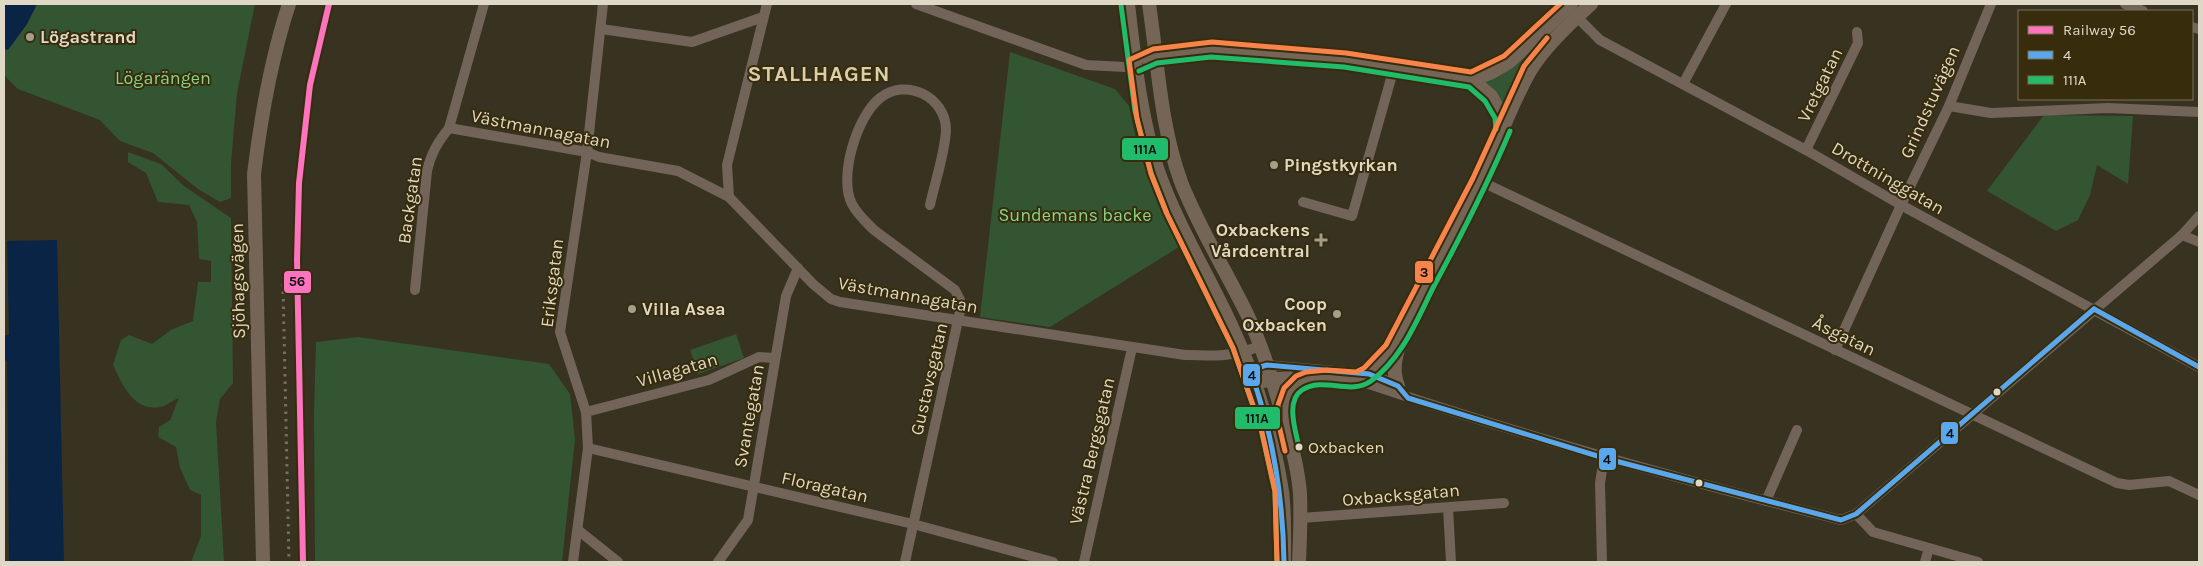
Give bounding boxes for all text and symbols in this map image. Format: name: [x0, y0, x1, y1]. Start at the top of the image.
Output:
legend: [2018, 10, 2193, 100]
text: Railway 56: [2063, 21, 2136, 39]
place label: Lögastrand: [40, 26, 137, 48]
marker: Lögastrand: [24, 31, 36, 43]
street label: Grindstuvägen: [1895, 42, 1965, 162]
street label: Vretgatan: [1793, 44, 1847, 126]
text: 4: [2063, 46, 2072, 64]
district label: STALLHAGEN: [747, 61, 891, 87]
park label: Lögarängen: [115, 67, 211, 89]
text: 111A: [2063, 71, 2087, 89]
street label: Västmannagatan: [469, 105, 613, 153]
line badge: 111A: [1121, 137, 1169, 161]
street label: Drottninggatan: [1828, 137, 1948, 219]
text: 111A: [1133, 141, 1157, 158]
place label: Pingstkyrkan: [1284, 154, 1398, 176]
street label: Backgatan: [393, 155, 427, 245]
marker: Pingstkyrkan: [1268, 159, 1280, 171]
park label: Sundemans backe: [998, 204, 1152, 226]
place label: Oxbackens Vårdcentral: [1211, 219, 1310, 262]
street label: Sjöhagsvägen: [226, 223, 250, 339]
marker: Oxbackens Vårdcentral: [1314, 233, 1328, 247]
street label: Eriksgatan: [536, 237, 568, 329]
line badge: 3: [1414, 260, 1434, 284]
text: 3: [1420, 264, 1428, 281]
line badge: 56: [283, 270, 312, 294]
street label: Västmannagatan: [836, 272, 980, 318]
text: 56: [289, 273, 305, 290]
place label: Coop Oxbacken: [1242, 293, 1327, 336]
place label: Villa Asea: [642, 298, 726, 320]
marker: Villa Asea: [626, 303, 638, 315]
marker: Coop Oxbacken: [1331, 308, 1343, 320]
street label: Åsgatan: [1809, 311, 1879, 361]
street label: Gustavsgatan: [905, 321, 953, 437]
street label: Villagatan: [634, 348, 720, 392]
street label: Svantegatan: [729, 363, 769, 469]
line badge: 4: [1242, 363, 1261, 387]
text: 4: [1248, 367, 1257, 384]
street label: Västra Bergsgatan: [1064, 375, 1120, 527]
unlabelled marker: [1992, 387, 2002, 397]
line badge: 111A: [1234, 406, 1281, 430]
text: 111A: [1245, 410, 1269, 427]
line badge: 4: [1940, 421, 1959, 445]
text: 4: [1946, 425, 1955, 442]
place label: Oxbacken: [1308, 437, 1384, 457]
marker: Oxbacken: [1294, 442, 1304, 452]
line badge: 4: [1598, 447, 1617, 471]
text: 4: [1603, 451, 1612, 468]
street label: Floragatan: [779, 466, 871, 508]
unlabelled marker: [1694, 478, 1704, 488]
street label: Oxbacksgatan: [1341, 479, 1461, 511]

